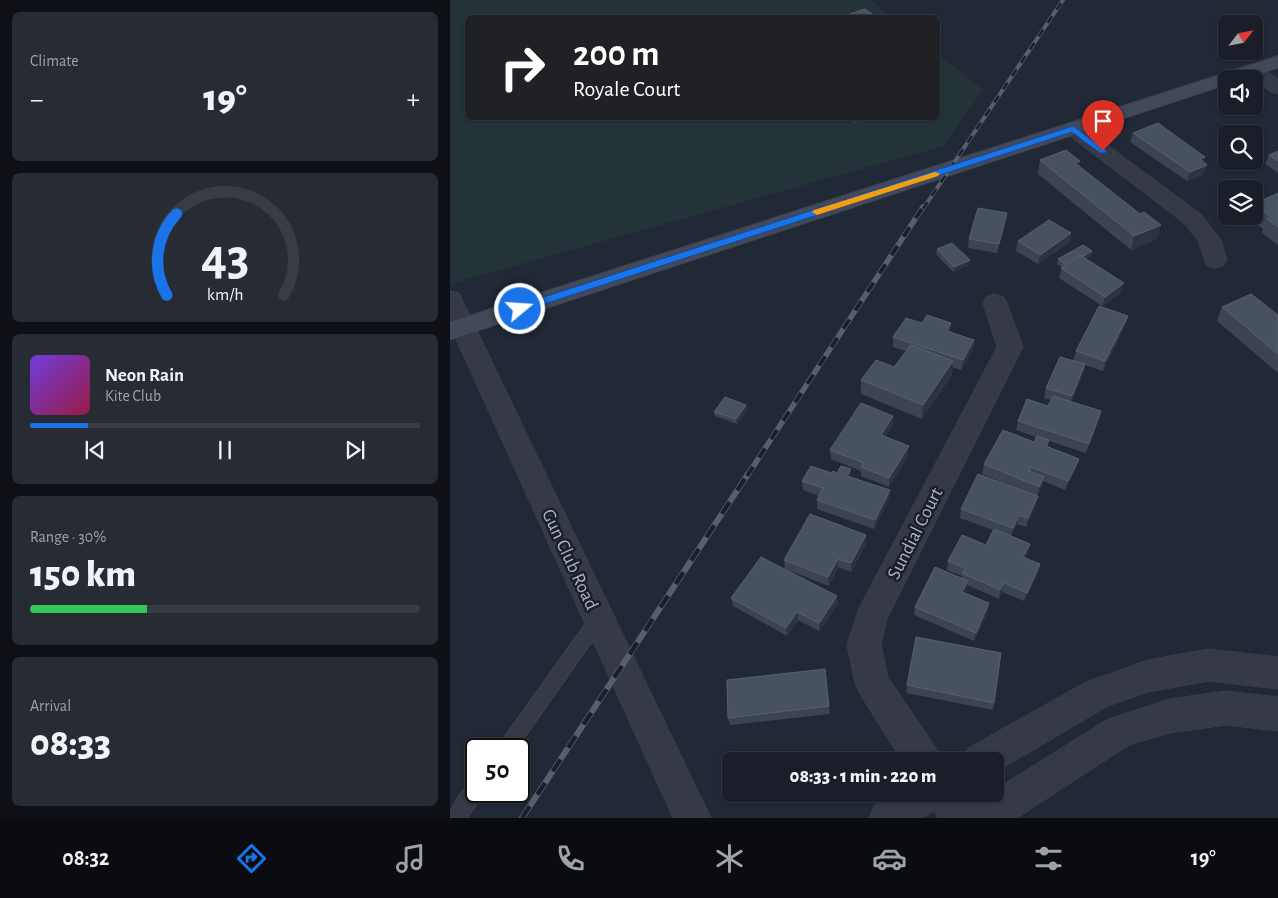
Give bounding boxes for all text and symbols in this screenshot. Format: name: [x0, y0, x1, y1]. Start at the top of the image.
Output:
north arrow: [1218, 15, 1262, 60]
map controls: [1218, 15, 1263, 225]
icon: right: [490, 35, 555, 100]
text: 200 m: [573, 37, 660, 72]
text: Climate: [30, 53, 79, 69]
button: sound: [1218, 70, 1263, 115]
text: Royale Court: [573, 78, 680, 100]
text: 19°: [203, 80, 247, 118]
text: −: [30, 86, 43, 114]
text: +: [407, 86, 420, 114]
pin: [1082, 100, 1124, 151]
icon: arrive: [1089, 107, 1117, 135]
button: search: [1218, 125, 1263, 170]
button: layers: [1218, 180, 1263, 225]
text: 43: [201, 232, 249, 284]
position arrow: [493, 282, 545, 334]
text: km/h: [207, 286, 243, 304]
text: Neon Rain: [105, 366, 184, 385]
text: Kite Club: [105, 388, 161, 404]
icon: previous: [81, 436, 109, 464]
icon: pause: [211, 436, 239, 464]
icon: next: [341, 436, 369, 464]
street label: Sundial Court: [884, 485, 946, 582]
street label: Gun Club Road: [538, 506, 601, 613]
text: Range · 30%: [30, 529, 106, 545]
text: 150 km: [30, 556, 136, 594]
text: Arrival: [30, 698, 71, 714]
text: 08:33: [30, 725, 111, 763]
speed limit sign: 50: [465, 738, 530, 803]
text: 08:33 · 1 min · 220 m: [790, 767, 936, 786]
icon: directions: [234, 841, 269, 876]
icon: music: [393, 841, 428, 876]
icon: phone: [553, 841, 588, 876]
icon: climate: [712, 841, 747, 876]
icon: car: [872, 841, 907, 876]
icon: filters: [1031, 841, 1066, 876]
text: 08:32: [62, 847, 109, 869]
text: 19°: [1191, 847, 1216, 869]

